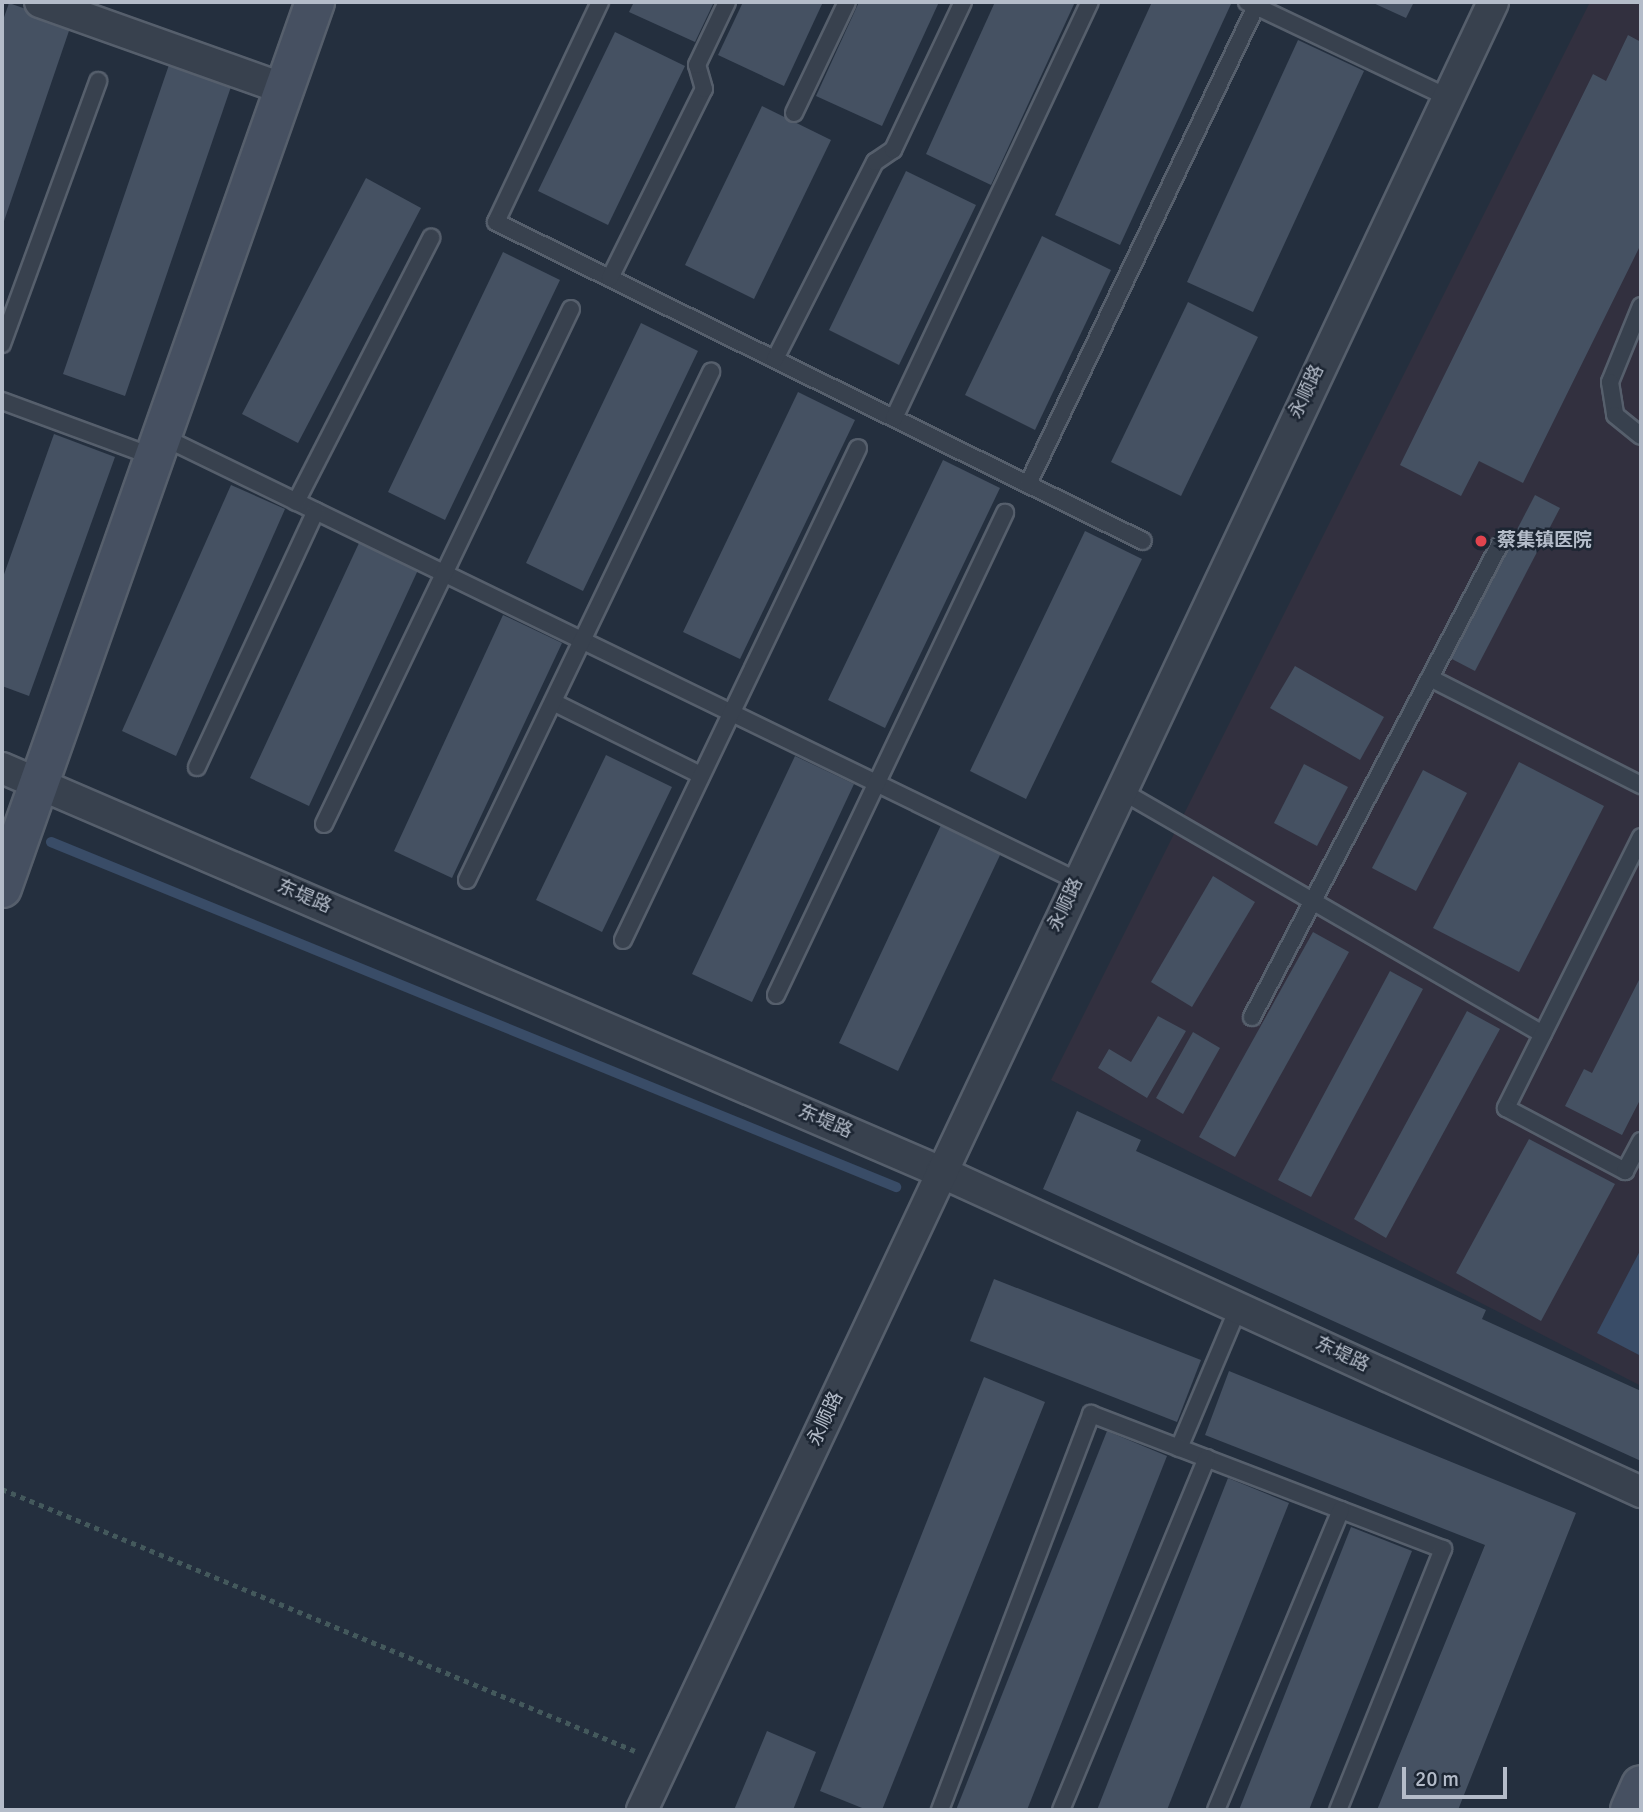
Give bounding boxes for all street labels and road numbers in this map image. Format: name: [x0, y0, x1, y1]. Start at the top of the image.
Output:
street label: 永顺路: [1285, 361, 1329, 423]
street label: 永顺路: [1044, 874, 1088, 936]
street label: 东堤路: [273, 875, 335, 919]
street label: 东堤路: [794, 1100, 856, 1144]
street label: 东堤路: [1311, 1333, 1373, 1377]
street label: 永顺路: [804, 1388, 848, 1450]

